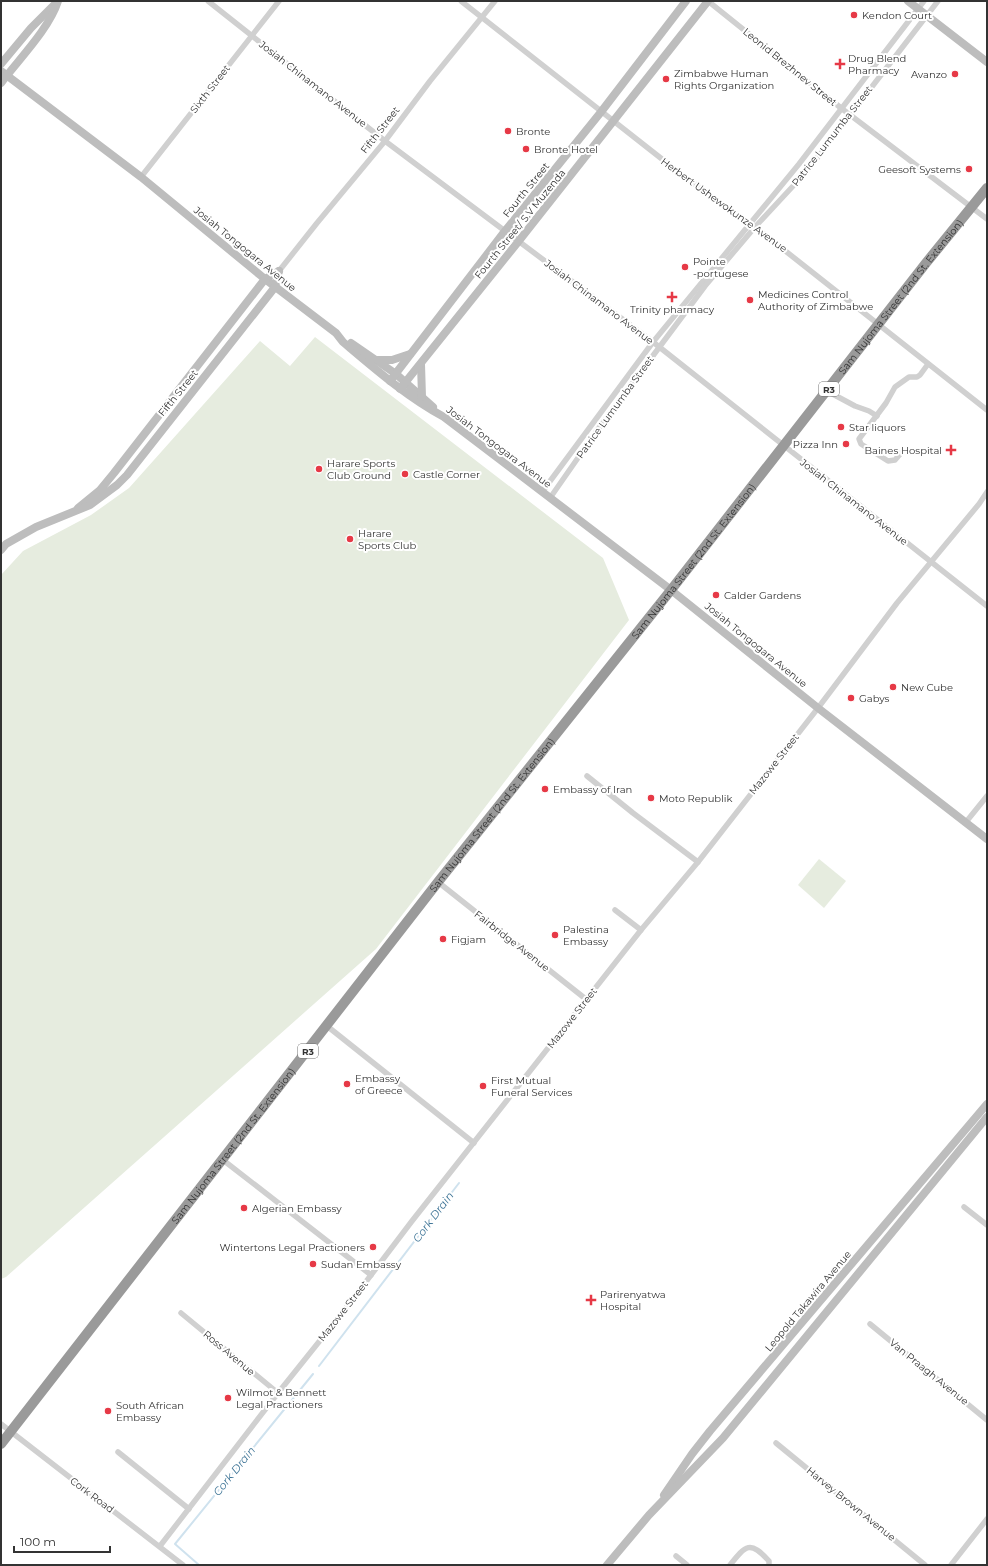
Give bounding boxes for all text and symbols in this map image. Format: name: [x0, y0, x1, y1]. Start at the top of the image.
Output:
place label: Kendon Court: [862, 9, 932, 22]
marker: Kendon Court: [849, 10, 859, 20]
street label: Leonid Brezhnev Street: [740, 25, 840, 109]
street label: Josiah Chinamano Avenue: [256, 37, 369, 130]
place label: Drug Blend Pharmacy: [848, 52, 906, 77]
marker: Drug Blend Pharmacy: [835, 59, 845, 69]
street label: Sixth Street: [187, 62, 233, 116]
place label: Zimbabwe Human Rights Organization: [674, 67, 774, 92]
place label: Avanzo: [911, 68, 947, 81]
marker: Avanzo: [950, 69, 960, 79]
marker: Zimbabwe Human Rights Organization: [661, 74, 671, 84]
street label: Patrice Lumumba Street: [789, 83, 875, 189]
street label: Fifth Street: [358, 104, 402, 156]
place label: Bronte: [516, 125, 550, 138]
marker: Bronte: [503, 126, 513, 136]
place label: Bronte Hotel: [534, 143, 598, 156]
marker: Bronte Hotel: [521, 144, 531, 154]
street label: Herbert Ushewokunze Avenue: [658, 155, 790, 255]
street label: Fourth Street: [500, 160, 552, 220]
place label: Geesoft Systems: [878, 163, 961, 176]
marker: Geesoft Systems: [964, 164, 974, 174]
street label: Fourth Street/ S.V Muzenda: [472, 167, 568, 281]
street label: Josiah Tongogara Avenue: [190, 203, 299, 294]
street label: Sam Nujoma Street (2nd St. Extension): [835, 216, 966, 377]
place label: Pointe -portugese: [693, 255, 749, 280]
street label: Josiah Chinamano Avenue: [541, 256, 656, 347]
marker: Pointe -portugese: [680, 262, 690, 272]
place label: Medicines Control Authority of Zimbabwe: [758, 288, 873, 313]
marker: Trinity pharmacy: [667, 292, 677, 302]
marker: Medicines Control Authority of Zimbabwe: [745, 295, 755, 305]
place label: Trinity pharmacy: [630, 303, 715, 316]
street label: Patrice Lumumba Street: [573, 353, 657, 461]
street label: Fifth Street: [155, 367, 201, 419]
road number: R3: [819, 382, 839, 396]
street label: Josiah Tongogara Avenue: [443, 403, 554, 491]
place label: Star liquors: [849, 421, 906, 434]
marker: Star liquors: [836, 422, 846, 432]
place label: Pizza Inn: [793, 438, 838, 451]
marker: Pizza Inn: [841, 439, 851, 449]
place label: Baines Hospital: [864, 444, 942, 457]
marker: Baines Hospital: [945, 444, 957, 456]
street label: Josiah Chinamano Avenue: [797, 455, 910, 548]
place label: Harare Sports Club Ground: [327, 457, 395, 482]
marker: Harare Sports Club Ground: [314, 464, 324, 474]
place label: Castle Corner: [413, 468, 480, 481]
marker: Castle Corner: [400, 469, 410, 479]
street label: Sam Nujoma Street (2nd St. Extension): [628, 481, 758, 641]
place label: Harare Sports Club: [358, 527, 416, 552]
marker: Harare Sports Club: [345, 534, 355, 544]
place label: Calder Gardens: [724, 589, 801, 602]
marker: Calder Gardens: [711, 590, 721, 600]
street label: Josiah Tongogara Avenue: [701, 599, 810, 690]
place label: New Cube: [901, 681, 953, 694]
marker: New Cube: [888, 682, 898, 692]
place label: Gabys: [859, 692, 890, 705]
marker: Gabys: [846, 693, 856, 703]
street label: Mazowe Street: [746, 731, 802, 797]
street label: Sam Nujoma Street (2nd St. Extension): [426, 735, 557, 895]
place label: Embassy of Iran: [553, 783, 632, 796]
marker: Embassy of Iran: [540, 784, 550, 794]
place label: Moto Republik: [659, 792, 733, 805]
marker: Moto Republik: [646, 793, 656, 803]
street label: Fairbridge Avenue: [472, 908, 552, 974]
place label: Palestina Embassy: [563, 923, 609, 948]
marker: Palestina Embassy: [550, 930, 560, 940]
place label: Figjam: [451, 933, 486, 946]
marker: Figjam: [438, 934, 448, 944]
street label: Mazowe Street: [544, 985, 600, 1051]
road number: R3: [298, 1044, 318, 1058]
street label: Sam Nujoma Street (2nd St. Extension): [168, 1065, 298, 1226]
place label: Embassy of Greece: [355, 1072, 403, 1097]
place label: First Mutual Funeral Services: [491, 1074, 573, 1099]
marker: Embassy of Greece: [342, 1079, 352, 1089]
marker: First Mutual Funeral Services: [478, 1081, 488, 1091]
water label: Cork Drain: [410, 1189, 456, 1245]
place label: Algerian Embassy: [252, 1202, 342, 1215]
marker: Algerian Embassy: [239, 1203, 249, 1213]
place label: Wintertons Legal Practioners: [219, 1241, 365, 1254]
marker: Wintertons Legal Practioners: [368, 1242, 378, 1252]
street label: Leopold Takawira Avenue: [762, 1248, 854, 1354]
place label: Sudan Embassy: [321, 1258, 402, 1271]
marker: Sudan Embassy: [308, 1259, 318, 1269]
street label: Mazowe Street: [315, 1278, 371, 1344]
place label: Parirenyatwa Hospital: [600, 1288, 666, 1313]
marker: Parirenyatwa Hospital: [585, 1294, 597, 1306]
street label: Ross Avenue: [200, 1328, 258, 1378]
street label: Van Praagh Avenue: [887, 1336, 971, 1408]
place label: Wilmot & Bennett Legal Practioners: [236, 1386, 326, 1411]
marker: Wilmot & Bennett Legal Practioners: [223, 1393, 233, 1403]
place label: South African Embassy: [116, 1399, 184, 1424]
marker: South African Embassy: [103, 1406, 113, 1416]
water label: Cork Drain: [210, 1443, 258, 1499]
street label: Harvey Brown Avenue: [804, 1464, 898, 1544]
street label: Cork Road: [67, 1474, 117, 1516]
scale bar: [14, 1528, 110, 1554]
text: 100 m: [20, 1534, 56, 1549]

